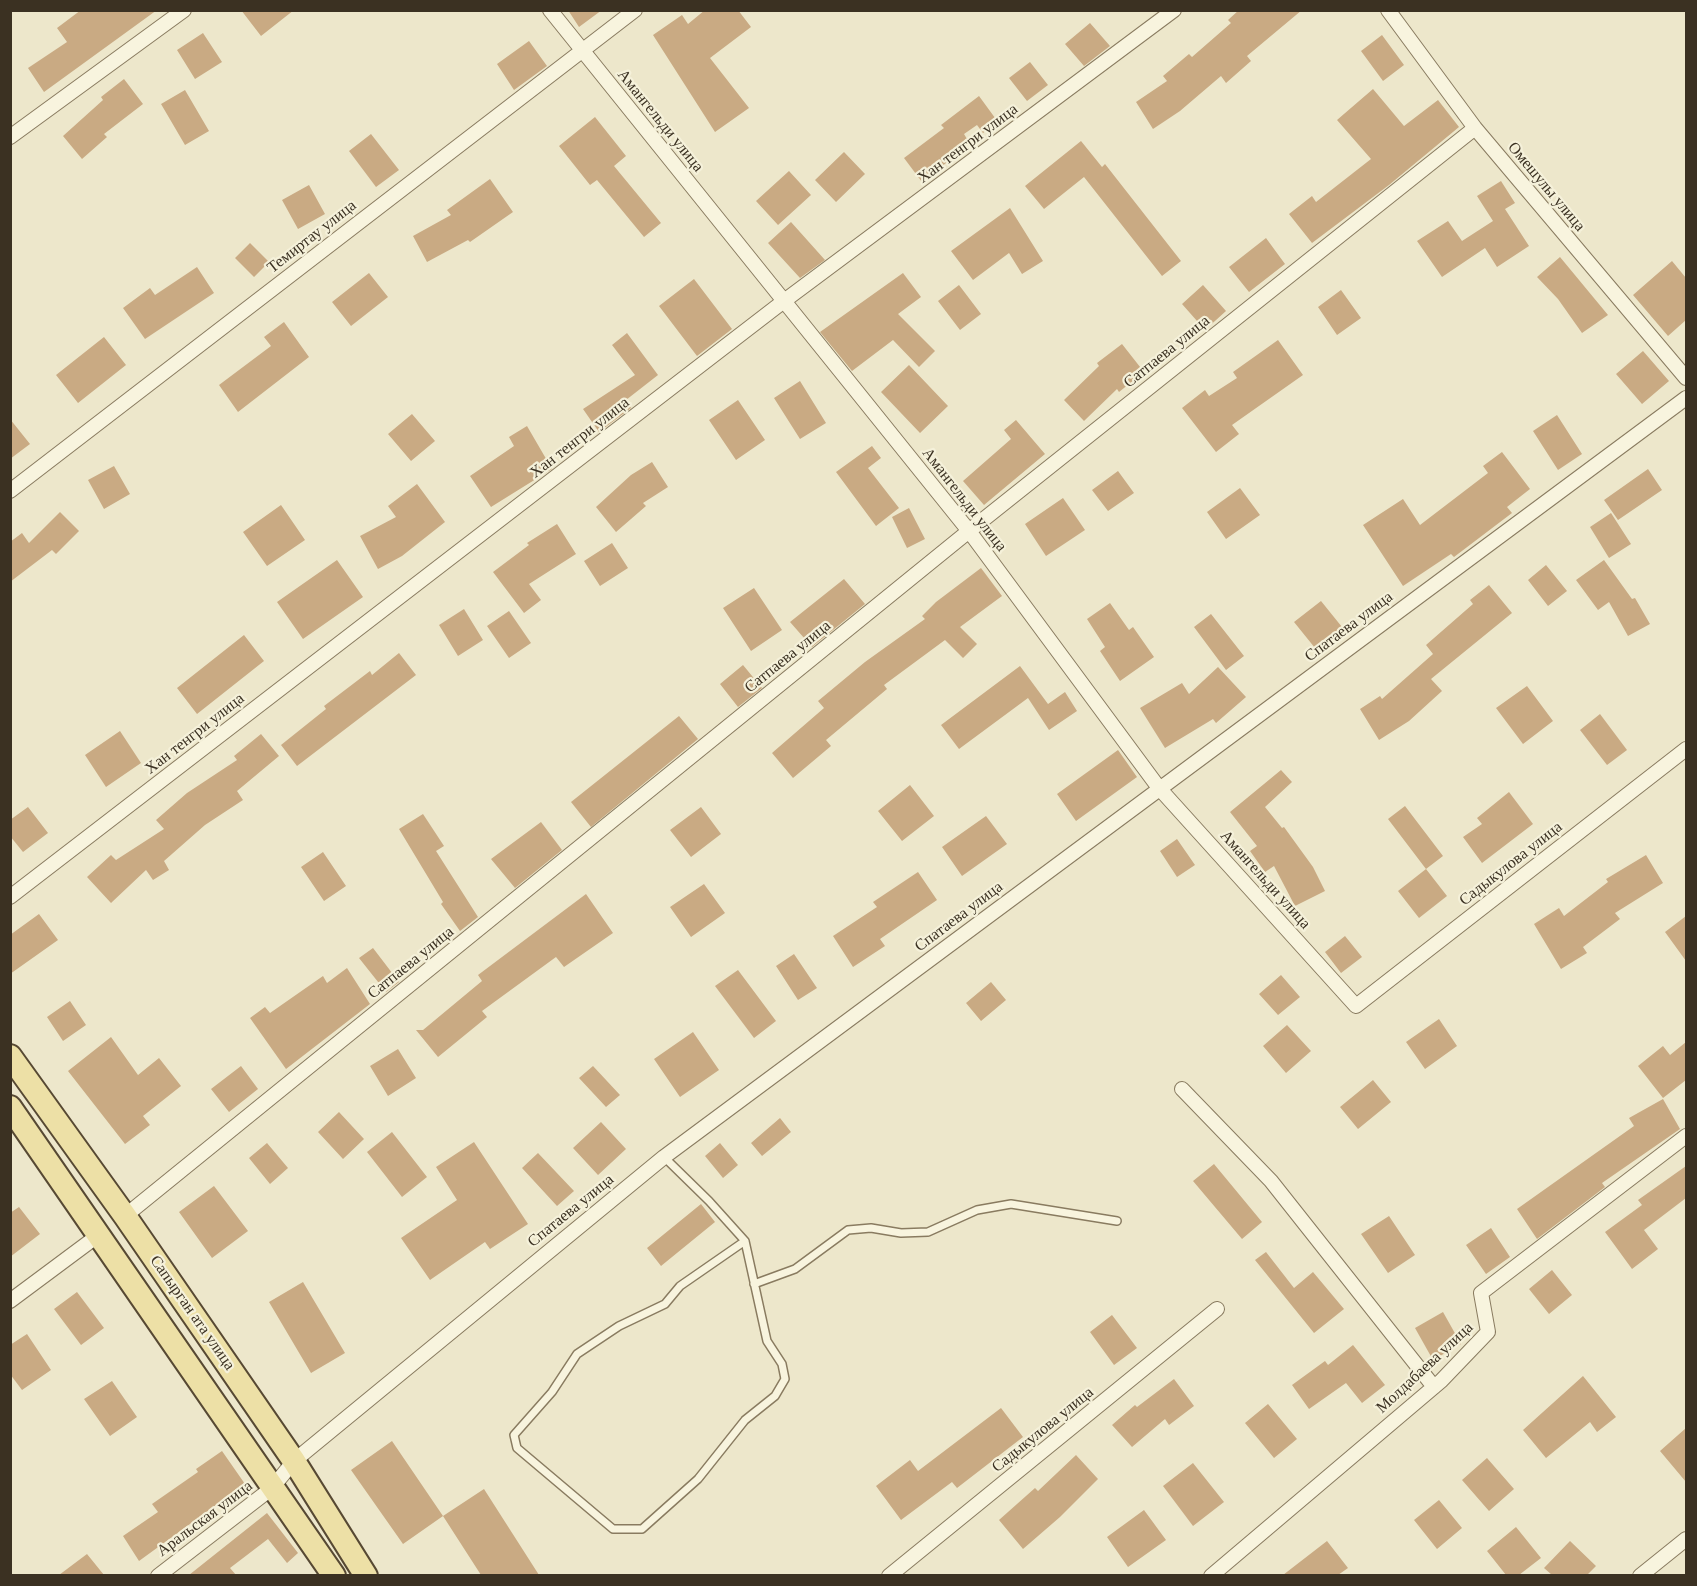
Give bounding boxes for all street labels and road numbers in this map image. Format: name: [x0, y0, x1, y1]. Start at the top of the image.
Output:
street label: Амангельди улица: [613, 66, 707, 176]
street label: Хан тенгри улица: [914, 100, 1022, 188]
street label: Омешулы улица: [1503, 138, 1589, 236]
street label: Темиртау улица: [264, 196, 360, 278]
street label: Сатпаева улица: [1120, 311, 1214, 393]
street label: Хан тенгри улица: [527, 393, 633, 483]
street label: Амангельди улица: [918, 444, 1010, 556]
street label: Спатаева улица: [1301, 588, 1397, 666]
street label: Сатпаева улица: [741, 616, 835, 698]
street label: Хан тенгри улица: [142, 689, 248, 779]
street label: Садыкулова улица: [1456, 818, 1566, 910]
street label: Амангельди улица: [1216, 827, 1314, 933]
street label: Спатаева улица: [911, 878, 1007, 956]
street label: Сатпаева улица: [364, 922, 458, 1004]
street label: Спатаева улица: [524, 1170, 618, 1252]
street label: Сапырган ата улица: [145, 1252, 239, 1374]
street label: Молдабаева улица: [1373, 1318, 1477, 1418]
street label: Садыкулова улица: [988, 1383, 1098, 1477]
street label: Аральская улица: [153, 1477, 257, 1561]

